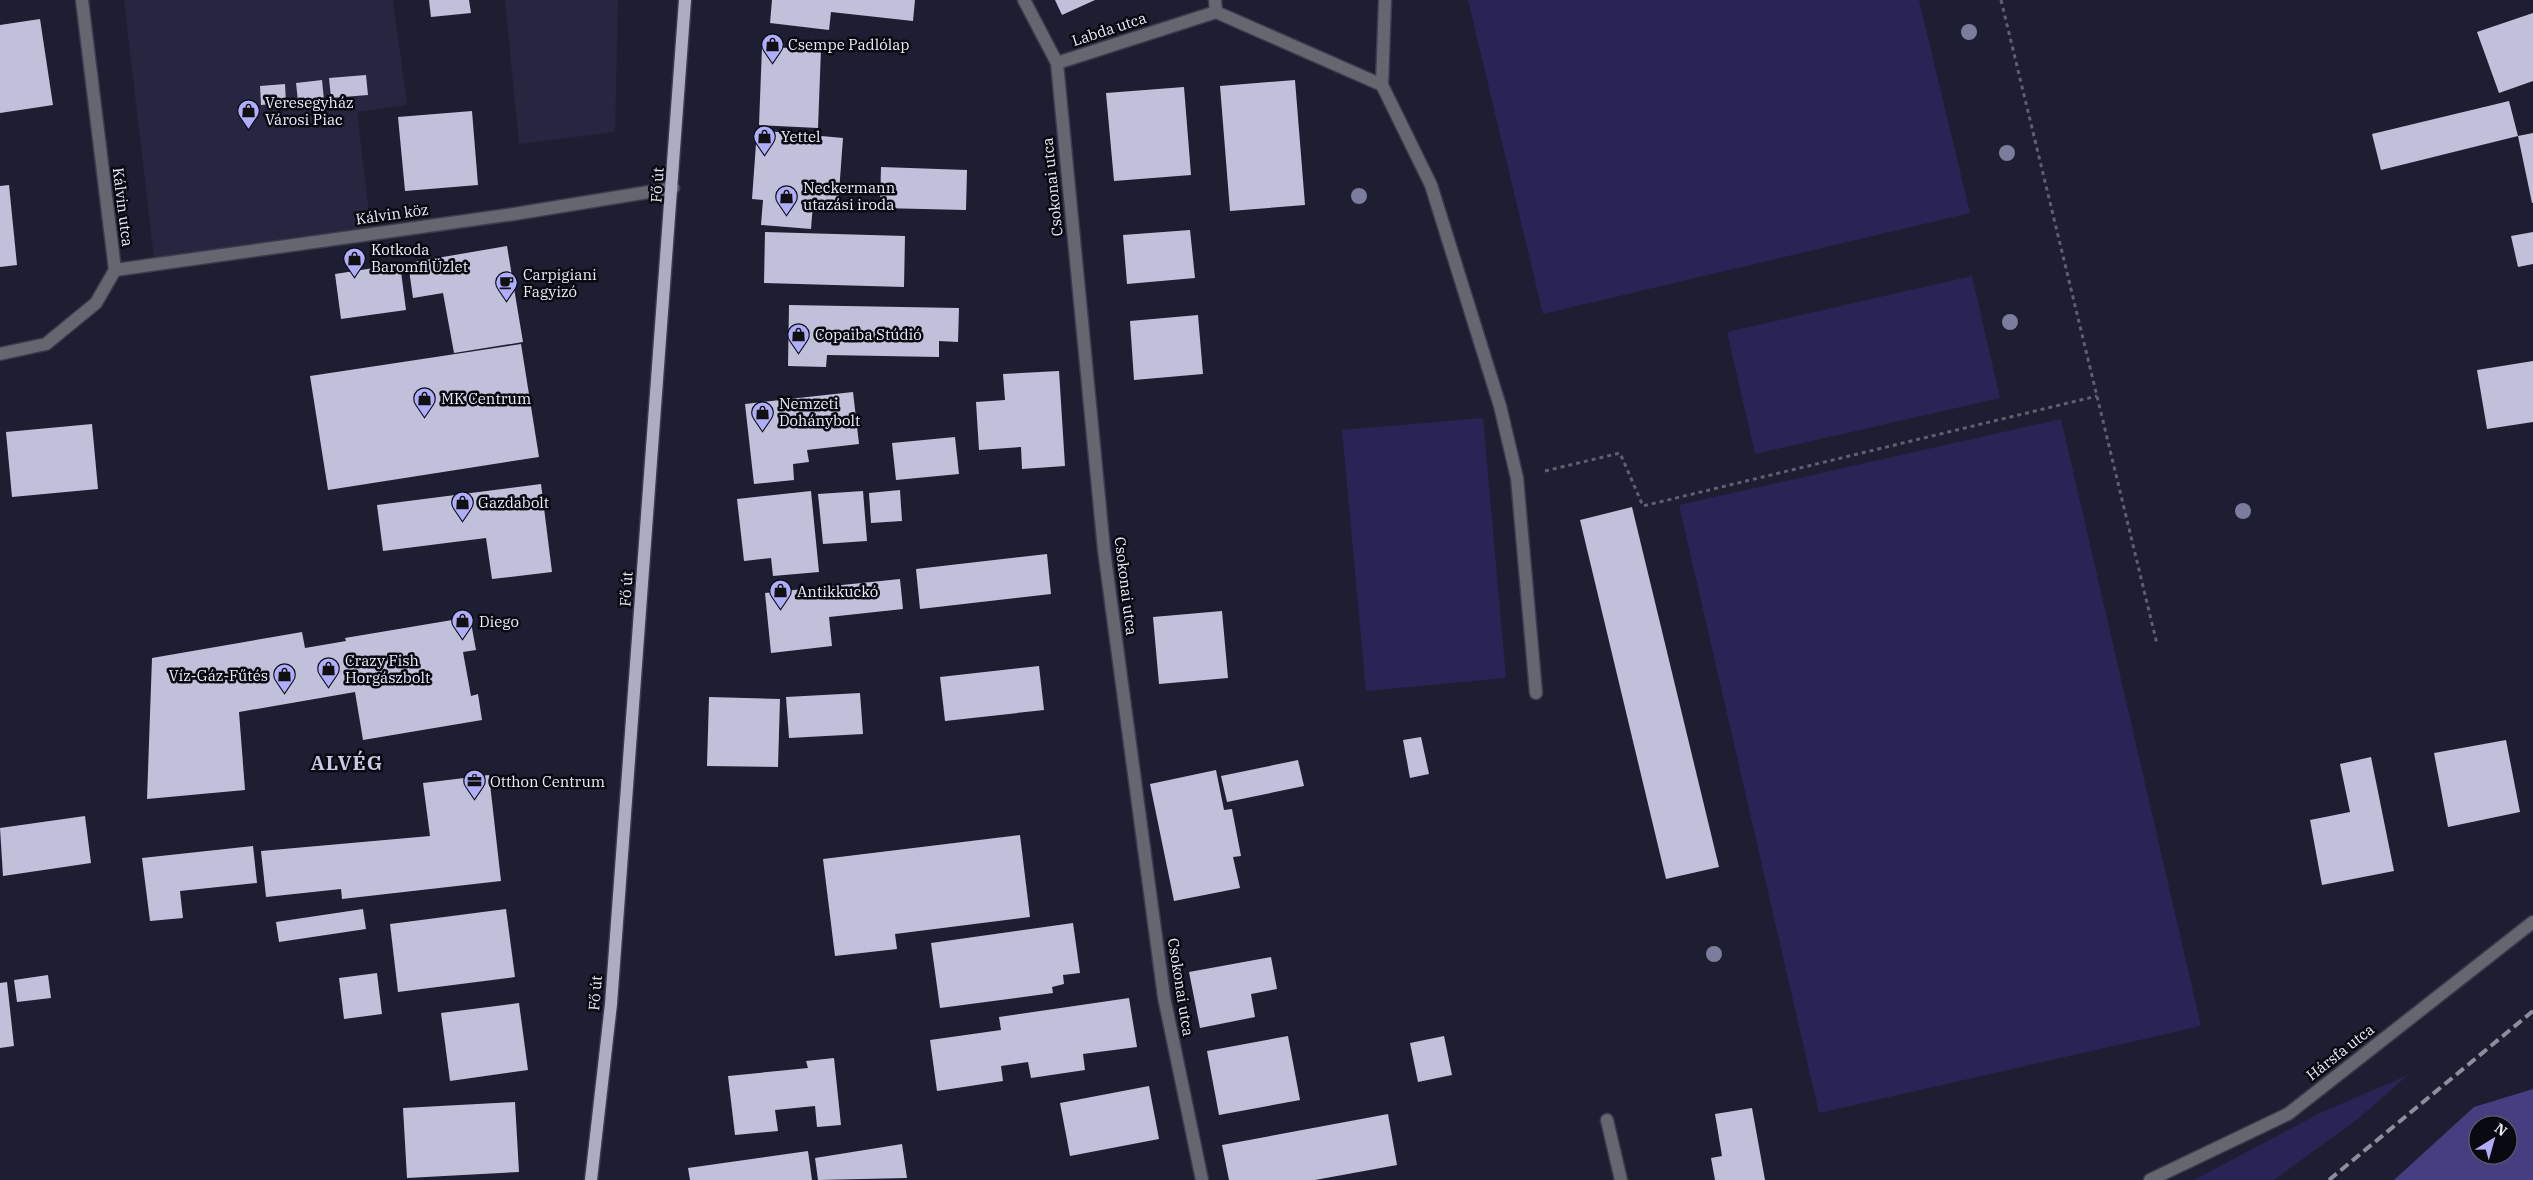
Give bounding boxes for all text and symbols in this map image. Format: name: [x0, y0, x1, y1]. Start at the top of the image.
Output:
street label: Labda utca: [1069, 8, 1149, 50]
shop icon: Csempe Padlólap: [760, 32, 784, 63]
place label: Csempe Padlólap: [788, 35, 910, 54]
place label: Veresegyház Városi Piac: [265, 93, 354, 129]
shop icon: Veresegyház Városi Piac: [237, 99, 261, 130]
shop icon: Yettel: [753, 124, 777, 155]
place label: Yettel: [781, 127, 820, 146]
street label: Csokonai utca: [1037, 137, 1067, 237]
street label: Kálvin utca: [109, 166, 137, 248]
street label: Fő út: [646, 167, 668, 203]
place label: Neckermann utazási iroda: [803, 178, 896, 214]
shop icon: Neckermann utazási iroda: [775, 184, 799, 215]
street label: Kálvin köz: [354, 199, 430, 229]
place label: Kotkoda Baromfi Üzlet: [371, 240, 468, 276]
shop icon: Kotkoda Baromfi Üzlet: [343, 246, 367, 277]
place label: Carpigiani Fagyizó: [523, 265, 597, 301]
cafe icon: Carpigiani Fagyizó: [495, 271, 519, 302]
shop icon: Copaiba Stúdió: [787, 322, 811, 353]
place label: Copaiba Stúdió: [815, 325, 922, 344]
shop icon: MK Centrum: [413, 386, 437, 417]
place label: MK Centrum: [441, 389, 531, 408]
place label: Nemzeti Dohánybolt: [779, 394, 860, 430]
shop icon: Nemzeti Dohánybolt: [751, 400, 775, 431]
shop icon: Gazdabolt: [450, 490, 474, 521]
place label: Gazdabolt: [478, 493, 549, 512]
street label: Csokonai utca: [1111, 536, 1141, 636]
street label: Fő út: [615, 571, 637, 607]
shop icon: Antikkuckó: [769, 579, 793, 610]
place label: Antikkuckó: [797, 582, 878, 601]
shop icon: Diego: [451, 609, 475, 640]
place label: Diego: [479, 612, 519, 631]
place label: Crazy Fish Horgászbolt: [345, 651, 430, 687]
shop icon: Crazy Fish Horgászbolt: [317, 657, 341, 688]
shop icon: Víz-Gáz-Fűtés: [272, 663, 296, 694]
place label: Víz-Gáz-Fűtés: [169, 666, 268, 685]
district label: ALVÉG: [311, 749, 383, 776]
office icon: Otthon Centrum: [462, 769, 486, 800]
place label: Otthon Centrum: [490, 772, 605, 791]
street label: Csokonai utca: [1164, 937, 1198, 1037]
street label: Fő út: [584, 975, 606, 1011]
street label: Hársfa utca: [2302, 1020, 2378, 1084]
north arrow: [2468, 1115, 2518, 1165]
text: N: [2491, 1119, 2511, 1140]

